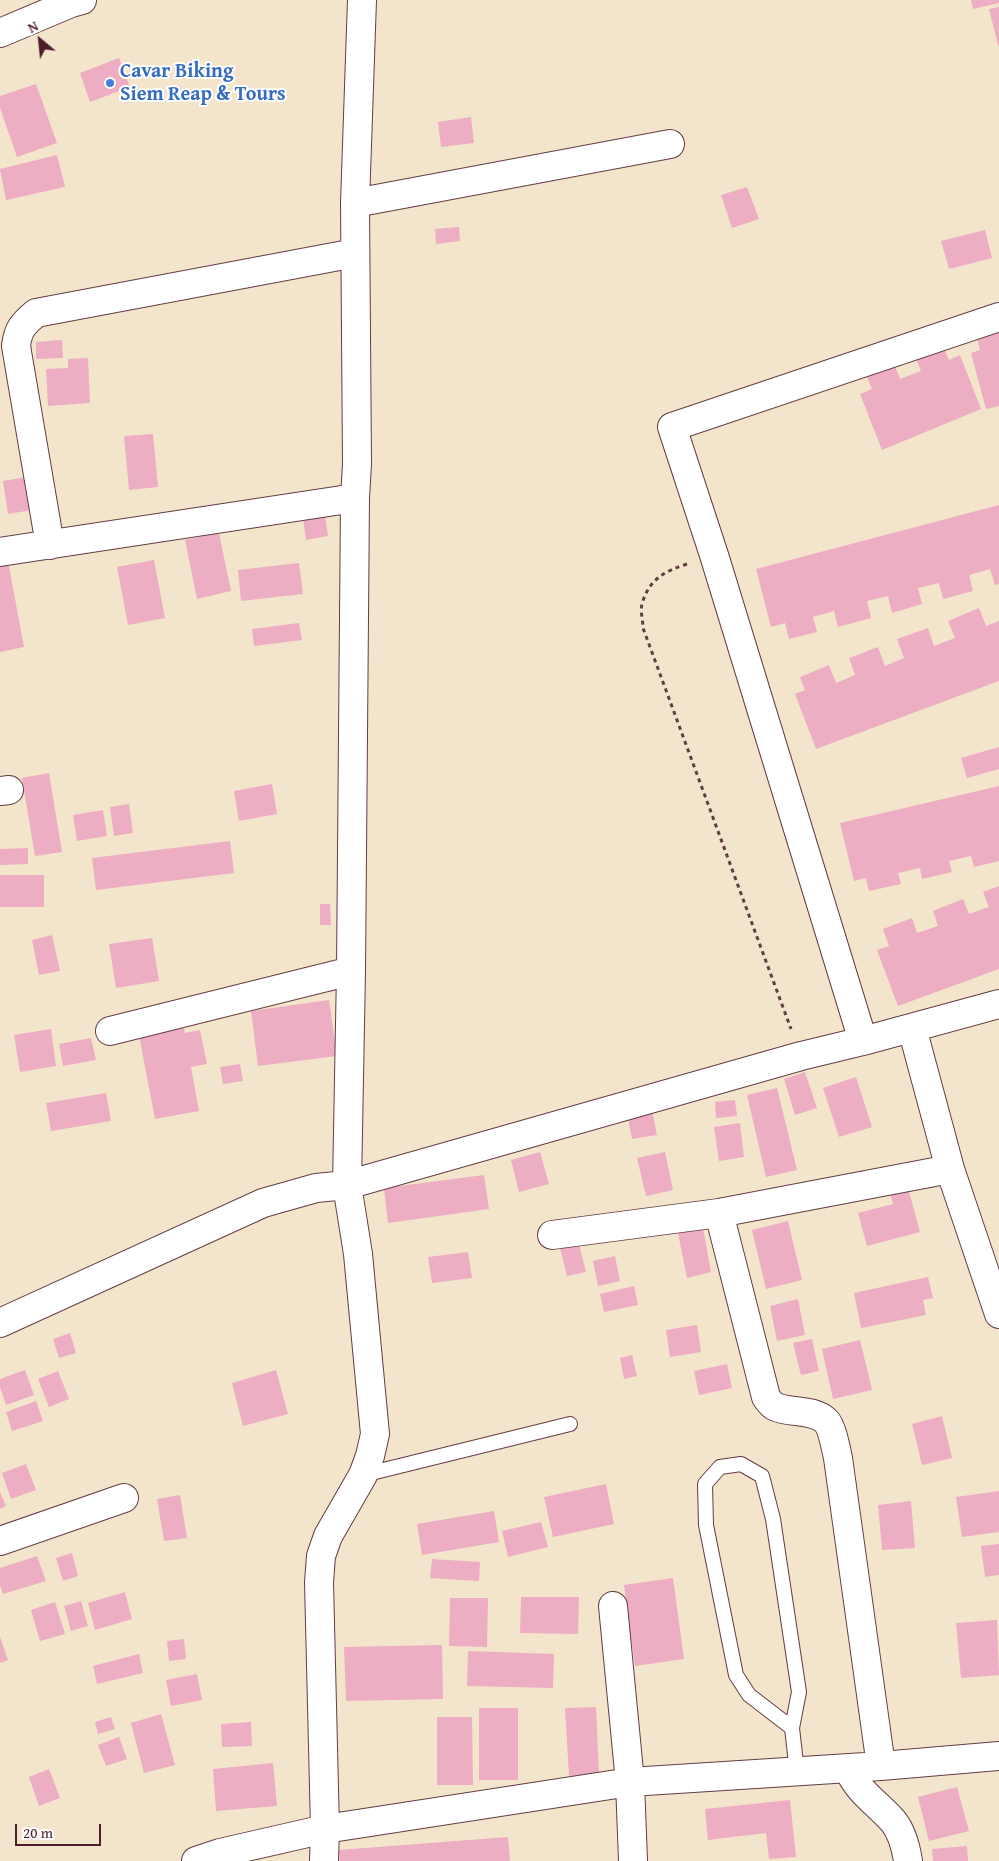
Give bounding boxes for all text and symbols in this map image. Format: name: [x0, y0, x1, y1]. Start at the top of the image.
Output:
north arrow: [15, 15, 65, 65]
text: N: [24, 16, 42, 38]
place label: Cavar Biking Siem Reap & Tours: [120, 60, 286, 107]
marker: Cavar Biking Siem Reap & Tours: [104, 77, 116, 89]
scale bar: [18, 1814, 104, 1846]
text: 20 m: [23, 1822, 53, 1843]

